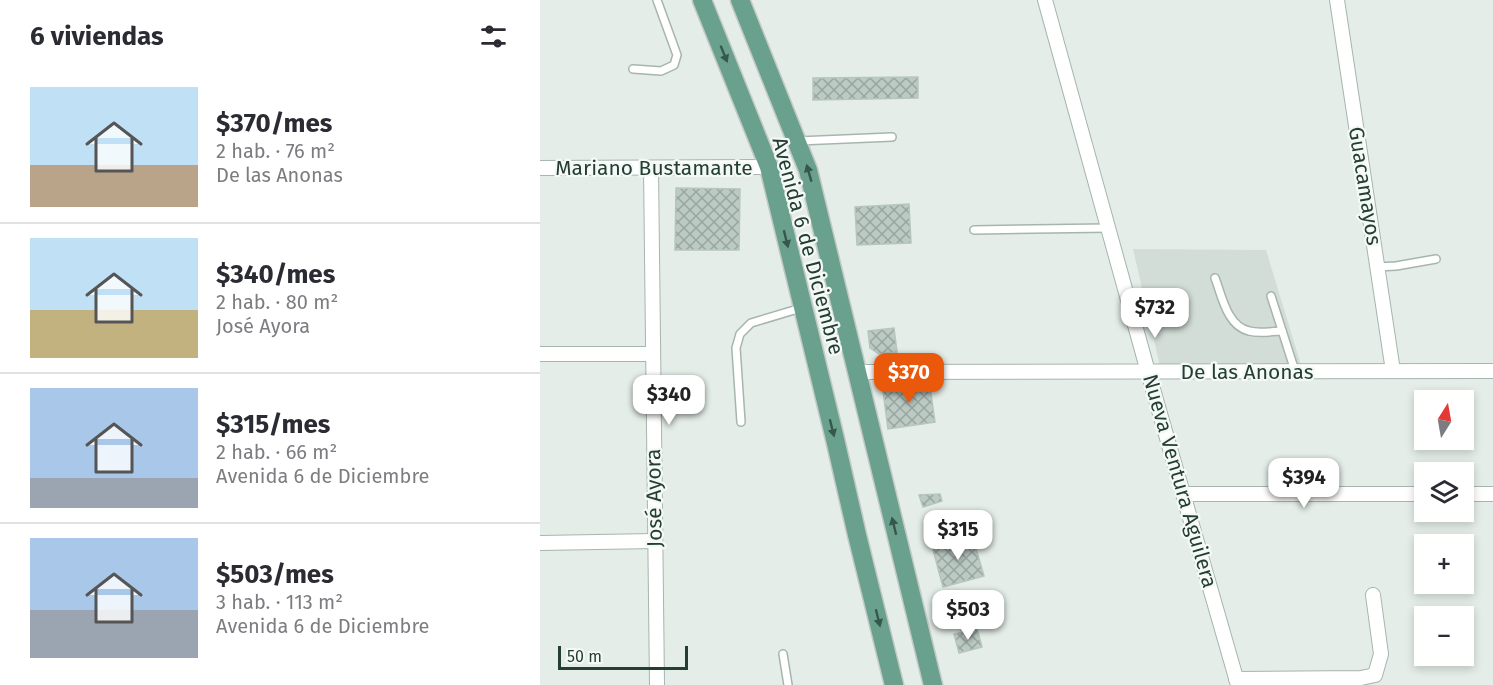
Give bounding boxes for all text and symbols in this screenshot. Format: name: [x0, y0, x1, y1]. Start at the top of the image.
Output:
icon: filters: [477, 20, 510, 53]
text: 6 viviendas: [30, 21, 164, 52]
one-way arrow: [719, 46, 729, 64]
text: $370/mes: [216, 108, 332, 139]
icon: home: [78, 111, 150, 183]
street label: Guacamayos: [1343, 125, 1387, 247]
street label: Avenida 6 de Diciembre: [766, 134, 850, 358]
text: 2 hab. · 76 m²: [216, 139, 335, 163]
street label: Mariano Bustamante: [555, 155, 753, 181]
text: De las Anonas: [216, 163, 343, 187]
one-way arrow: [804, 164, 813, 182]
one-way arrow: [781, 230, 791, 248]
text: $340/mes: [216, 259, 335, 290]
icon: home: [78, 262, 150, 334]
pin: $732: [1119, 288, 1191, 339]
text: 2 hab. · 80 m²: [216, 290, 338, 314]
text: $732: [1135, 295, 1175, 319]
text: José Ayora: [216, 314, 310, 338]
pin: $370: [873, 353, 945, 404]
street label: De las Anonas: [1180, 359, 1314, 385]
text: $370: [888, 360, 930, 384]
street label: Nueva Ventura Aguilera: [1137, 371, 1223, 591]
pin: $340: [633, 375, 705, 426]
text: $340: [647, 382, 691, 406]
north arrow: [1414, 390, 1474, 450]
map controls: [1414, 390, 1474, 666]
text: $315/mes: [216, 409, 330, 440]
icon: home: [78, 412, 150, 484]
one-way arrow: [828, 419, 838, 437]
text: 2 hab. · 66 m²: [216, 440, 337, 464]
street label: José Ayora: [640, 448, 668, 548]
pin: $394: [1268, 458, 1340, 509]
button: layers: [1414, 462, 1474, 522]
text: Avenida 6 de Diciembre: [216, 464, 429, 488]
text: $394: [1282, 465, 1326, 489]
pin: $315: [922, 510, 994, 561]
one-way arrow: [889, 517, 899, 535]
text: $315: [938, 517, 978, 541]
button: +: [1414, 534, 1474, 594]
text: $503/mes: [216, 559, 334, 590]
icon: home: [78, 562, 150, 634]
text: 3 hab. · 113 m²: [216, 590, 343, 614]
pin: $503: [932, 590, 1004, 641]
text: $503: [946, 597, 990, 621]
button: −: [1414, 606, 1474, 666]
one-way arrow: [873, 609, 883, 627]
text: Avenida 6 de Diciembre: [216, 614, 429, 638]
scale bar: [558, 643, 688, 670]
text: 50 m: [567, 647, 602, 666]

